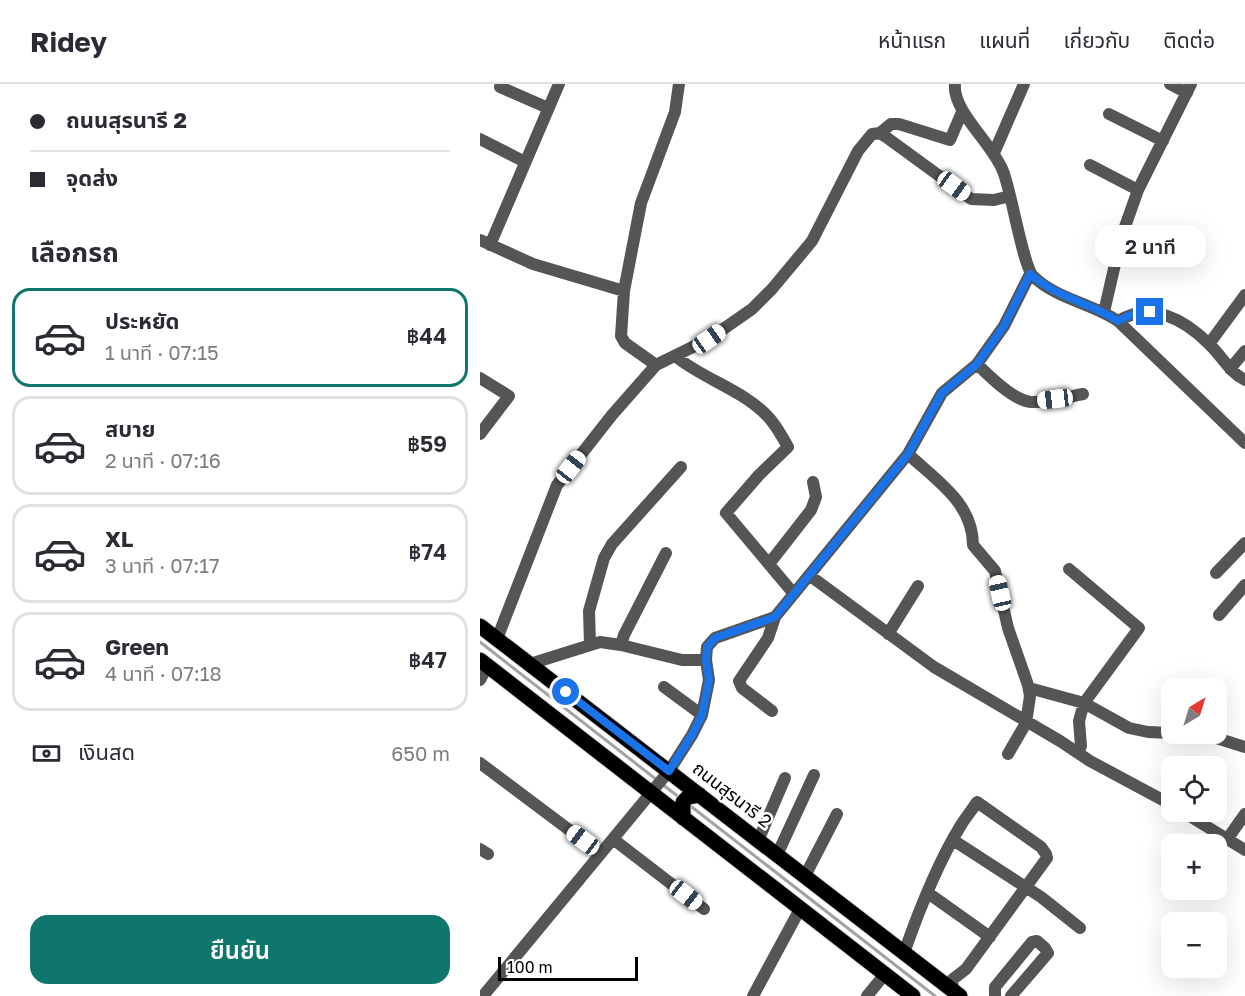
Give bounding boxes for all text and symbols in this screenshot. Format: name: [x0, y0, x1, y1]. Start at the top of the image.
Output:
text: Ridey: [30, 25, 107, 58]
text: หน้าแรก: [878, 27, 946, 53]
text: แผนที่: [979, 27, 1030, 53]
text: เกี่ยวกับ: [1063, 27, 1130, 53]
text: ติดต่อ: [1163, 27, 1215, 53]
text: ถนนสุรนารี 2: [66, 106, 187, 133]
text: จุดส่ง: [66, 164, 118, 191]
car: [934, 168, 974, 204]
callout: 2 นาที: [1094, 225, 1206, 267]
text: 2 นาที: [1125, 234, 1176, 258]
text: เลือกรถ: [30, 236, 119, 268]
route end: [1136, 298, 1163, 325]
text: ประหยัด: [105, 307, 180, 334]
icon: car: [33, 311, 87, 365]
car: [689, 321, 729, 357]
text: ฿44: [407, 322, 447, 349]
text: 1 นาที · 07:15: [105, 340, 219, 364]
car: [1036, 388, 1074, 410]
text: สบาย: [105, 415, 155, 442]
icon: car: [33, 419, 87, 473]
text: ฿59: [407, 430, 447, 457]
car: [553, 447, 589, 487]
text: 2 นาที · 07:16: [105, 448, 221, 472]
text: XL: [105, 525, 133, 552]
icon: car: [33, 527, 87, 581]
text: ฿74: [408, 538, 447, 565]
text: 3 นาที · 07:17: [105, 553, 220, 577]
car: [987, 573, 1013, 613]
text: Green: [105, 633, 169, 660]
icon: car: [33, 635, 87, 689]
text: ฿47: [408, 646, 447, 673]
text: 4 นาที · 07:18: [105, 661, 222, 685]
route start: [552, 678, 579, 705]
north arrow: [1161, 678, 1227, 744]
map controls: [1161, 678, 1227, 978]
icon: cash: [30, 737, 63, 770]
text: เงินสด: [78, 738, 135, 765]
text: 650 m: [391, 741, 450, 765]
button: locate: [1161, 756, 1227, 822]
street label: ถนนสุรนารี 2: [688, 757, 776, 833]
car: [563, 822, 603, 858]
button: +: [1161, 834, 1227, 900]
car: [666, 877, 706, 913]
button: −: [1161, 912, 1227, 978]
button: ยืนยัน: [30, 915, 450, 984]
scale bar: [498, 954, 638, 982]
text: 100 m: [507, 957, 553, 977]

